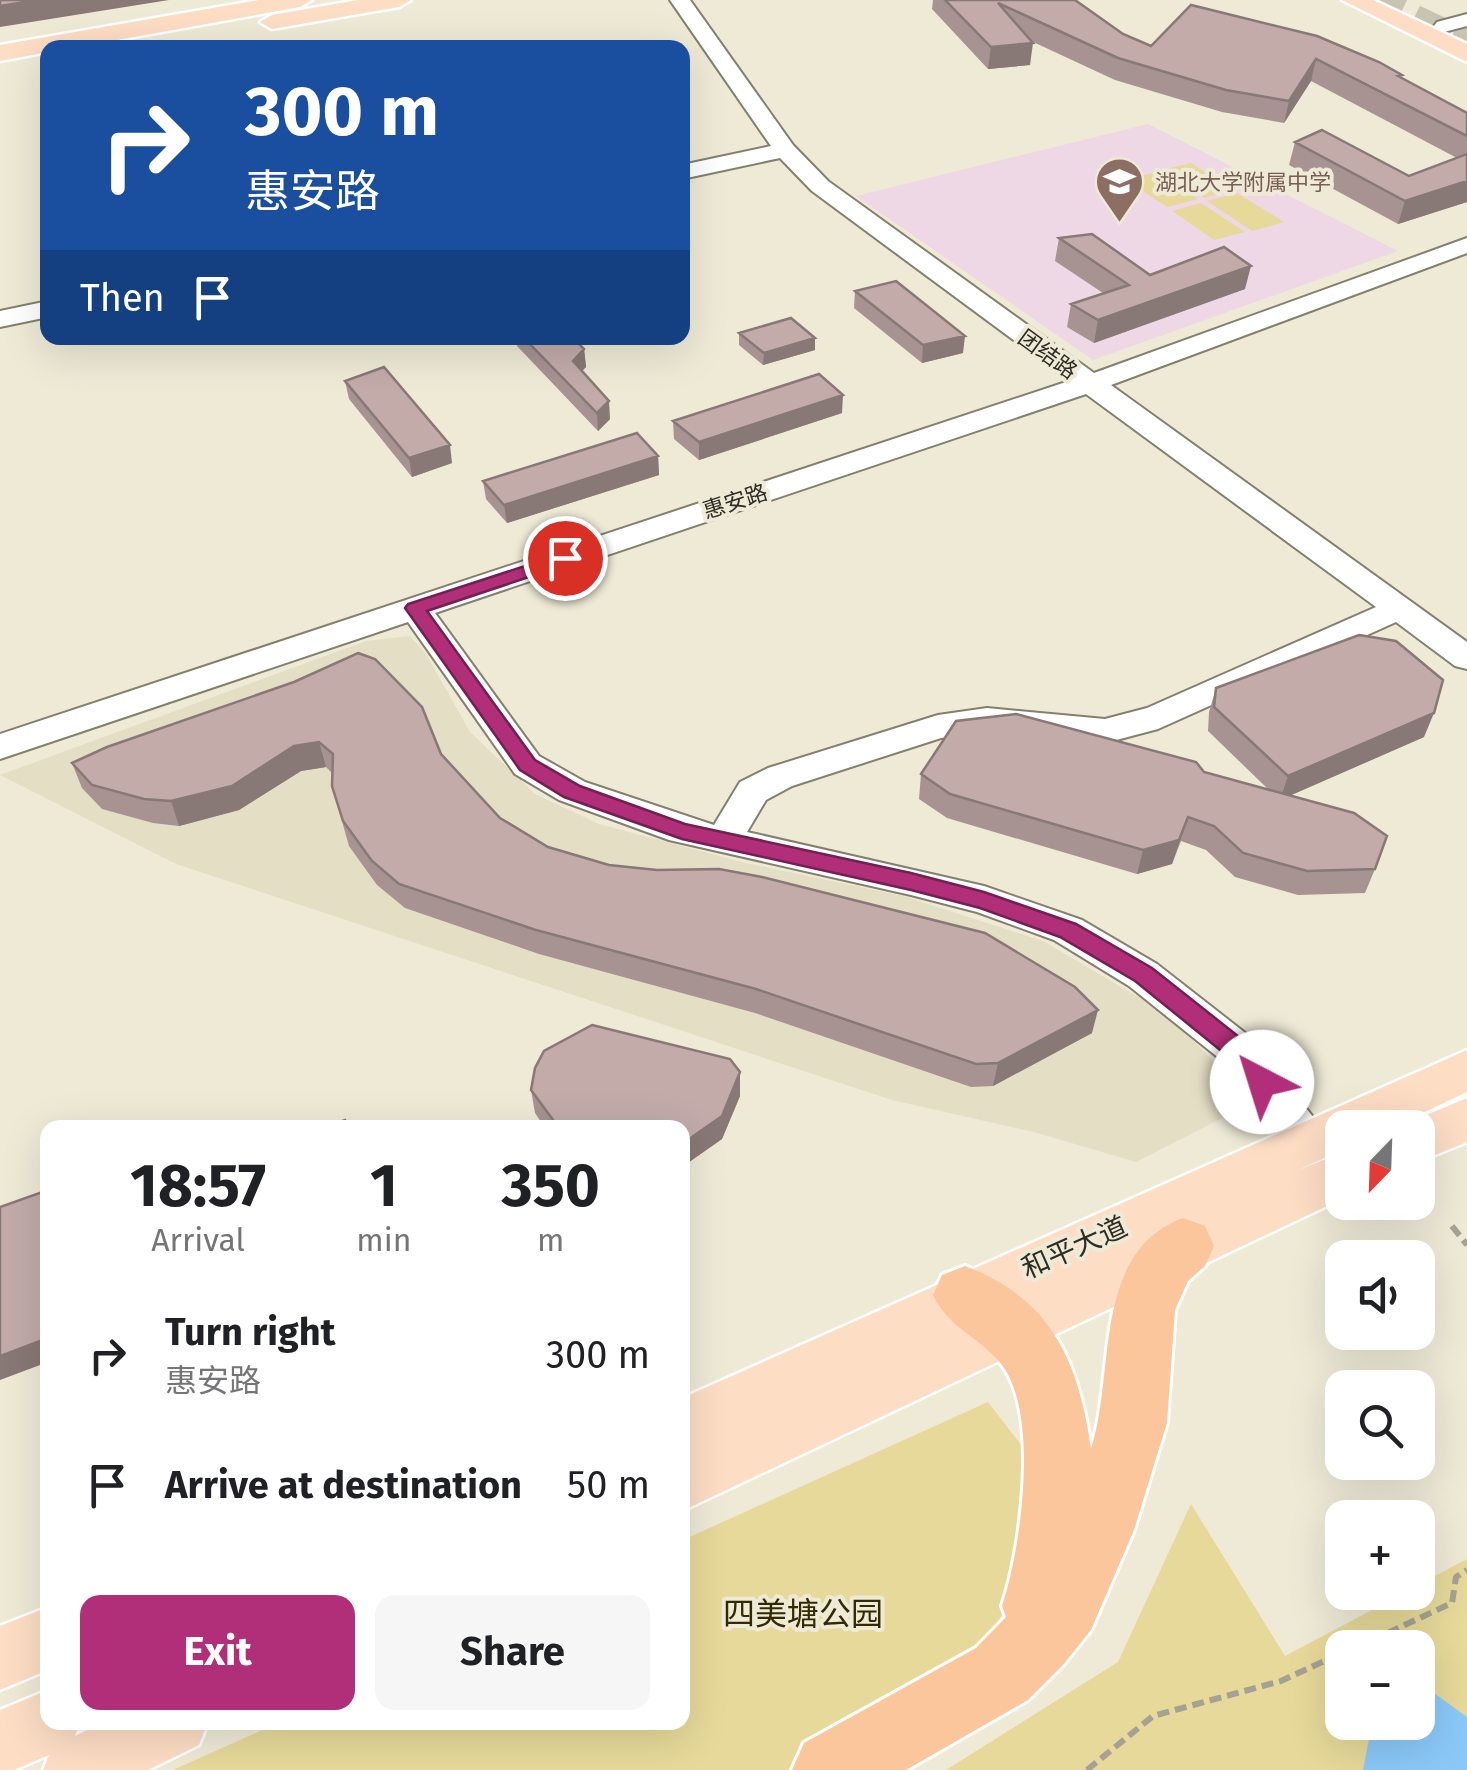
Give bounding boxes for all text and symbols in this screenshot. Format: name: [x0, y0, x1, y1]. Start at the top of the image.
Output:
text: 300 m: [245, 70, 439, 154]
icon: right: [80, 80, 210, 210]
school or university icon: 湖北大学附属中学: [1094, 156, 1146, 224]
text: 惠安路: [245, 165, 380, 219]
place label: 湖北大学附属中学: [1155, 169, 1331, 196]
icon: arrive: [185, 270, 240, 325]
text: Then: [80, 275, 165, 321]
street label: 团结路: [1013, 324, 1082, 385]
street label: 惠安路: [700, 478, 771, 525]
pin: [523, 516, 608, 601]
icon: arrive: [538, 531, 593, 586]
position arrow: [1210, 1030, 1314, 1134]
north arrow: [1325, 1110, 1435, 1220]
map controls: [1325, 1110, 1435, 1740]
text: 18:57: [130, 1150, 266, 1222]
text: 1: [370, 1150, 398, 1222]
text: 350: [501, 1150, 600, 1222]
street label: 和平大道: [1016, 1210, 1132, 1285]
text: Arrival: [151, 1221, 245, 1259]
text: min: [356, 1221, 411, 1259]
text: m: [537, 1221, 564, 1259]
button: sound: [1325, 1240, 1435, 1350]
text: Turn right: [165, 1309, 335, 1355]
icon: right: [80, 1328, 135, 1383]
text: 300 m: [546, 1332, 650, 1378]
text: 惠安路: [165, 1362, 261, 1400]
button: search: [1325, 1370, 1435, 1480]
icon: arrive: [80, 1458, 135, 1513]
text: Arrive at destination: [165, 1462, 522, 1508]
text: 50 m: [567, 1462, 650, 1508]
button: +: [1325, 1500, 1435, 1610]
button: Exit: [80, 1595, 355, 1710]
button: Share: [375, 1595, 650, 1710]
park label: 四美塘公园: [723, 1595, 883, 1633]
button: −: [1325, 1630, 1435, 1740]

